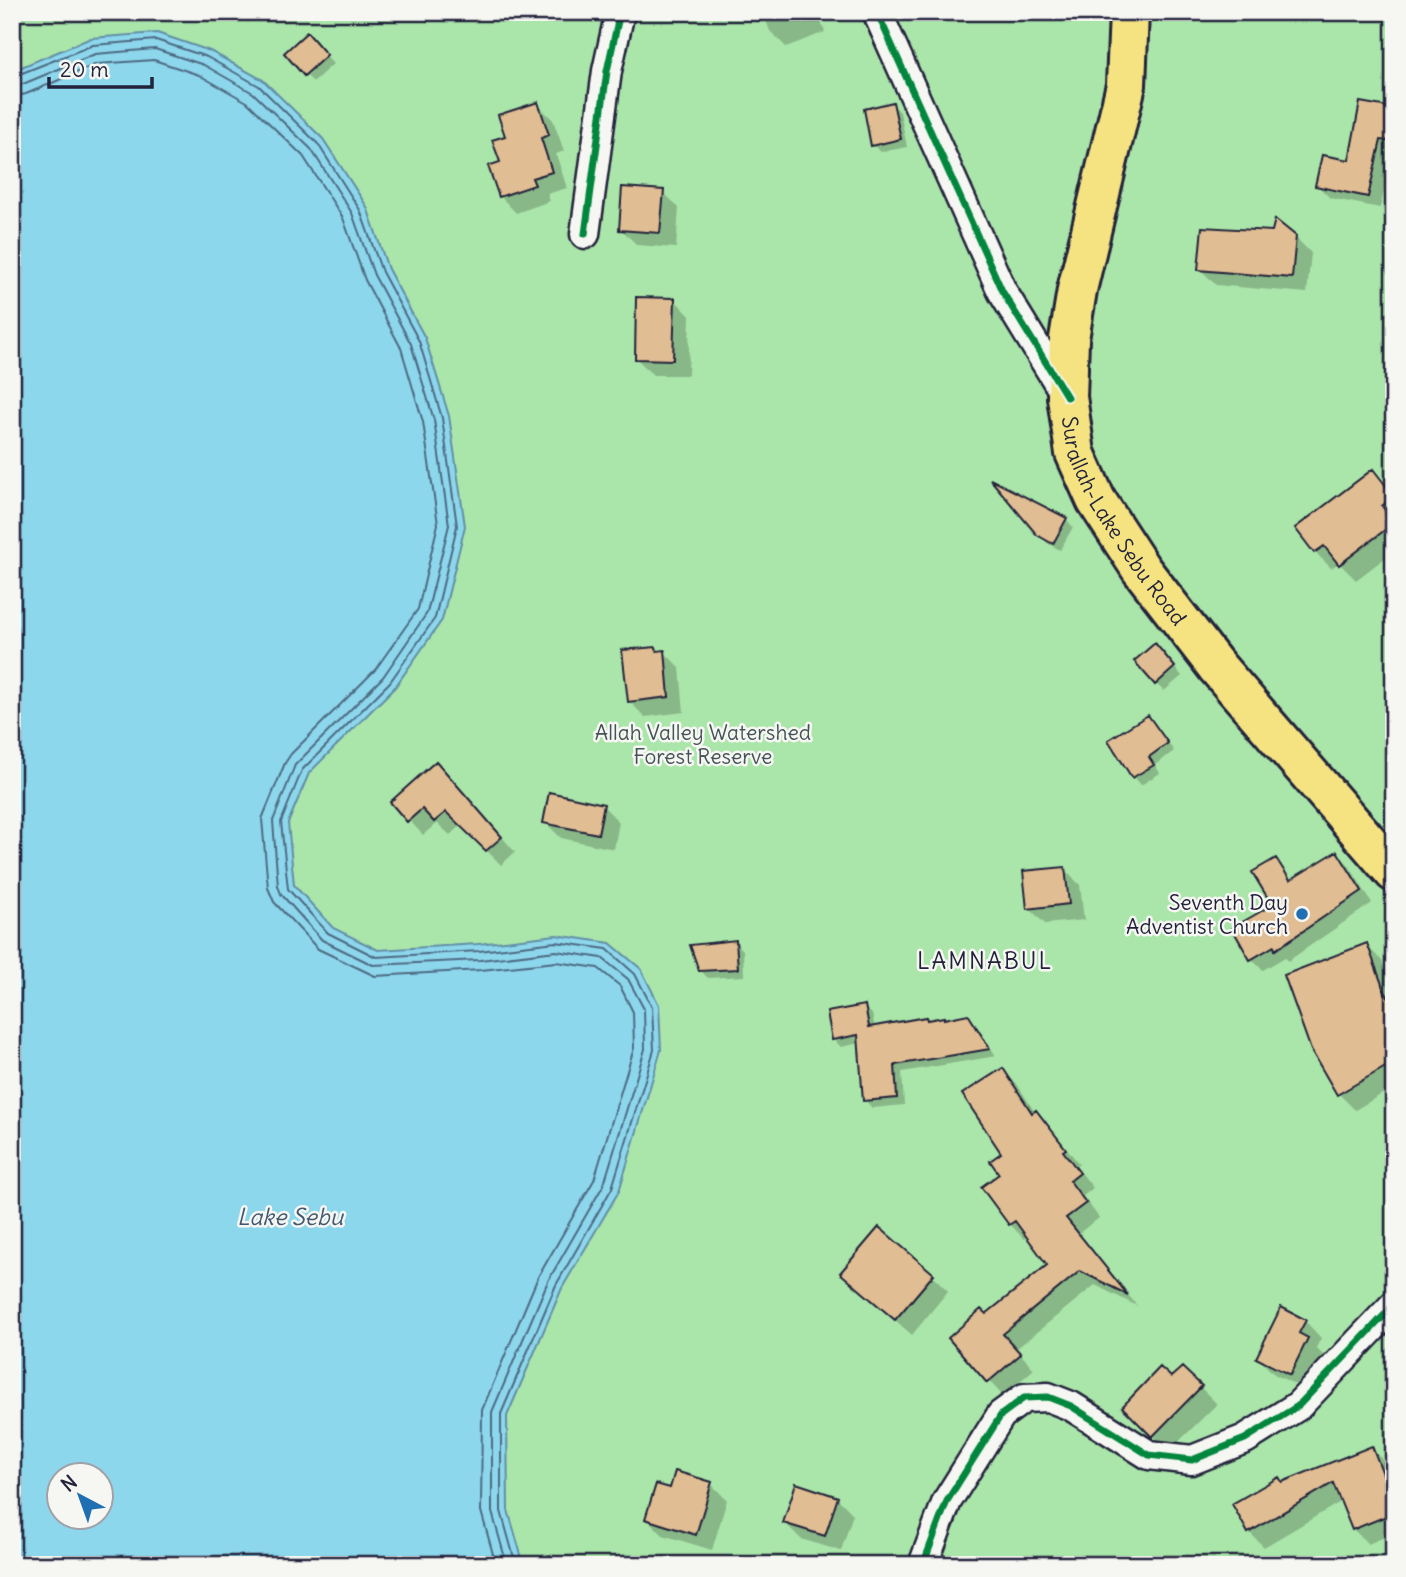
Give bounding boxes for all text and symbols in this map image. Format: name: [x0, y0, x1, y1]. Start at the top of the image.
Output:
scale bar: [49, 46, 152, 90]
text: 20 m: [60, 56, 109, 83]
street label: Surallah-Lake Sebu Road: [1056, 414, 1193, 630]
park label: Allah Valley Watershed Forest Reserve: [595, 719, 811, 770]
place label: Seventh Day Adventist Church: [1126, 889, 1288, 940]
marker: Seventh Day Adventist Church: [1294, 906, 1310, 922]
district label: LAMNABUL: [917, 946, 1053, 975]
water label: Lake Sebu: [237, 1202, 345, 1231]
north arrow: [46, 1462, 116, 1532]
text: N: [56, 1470, 82, 1497]

